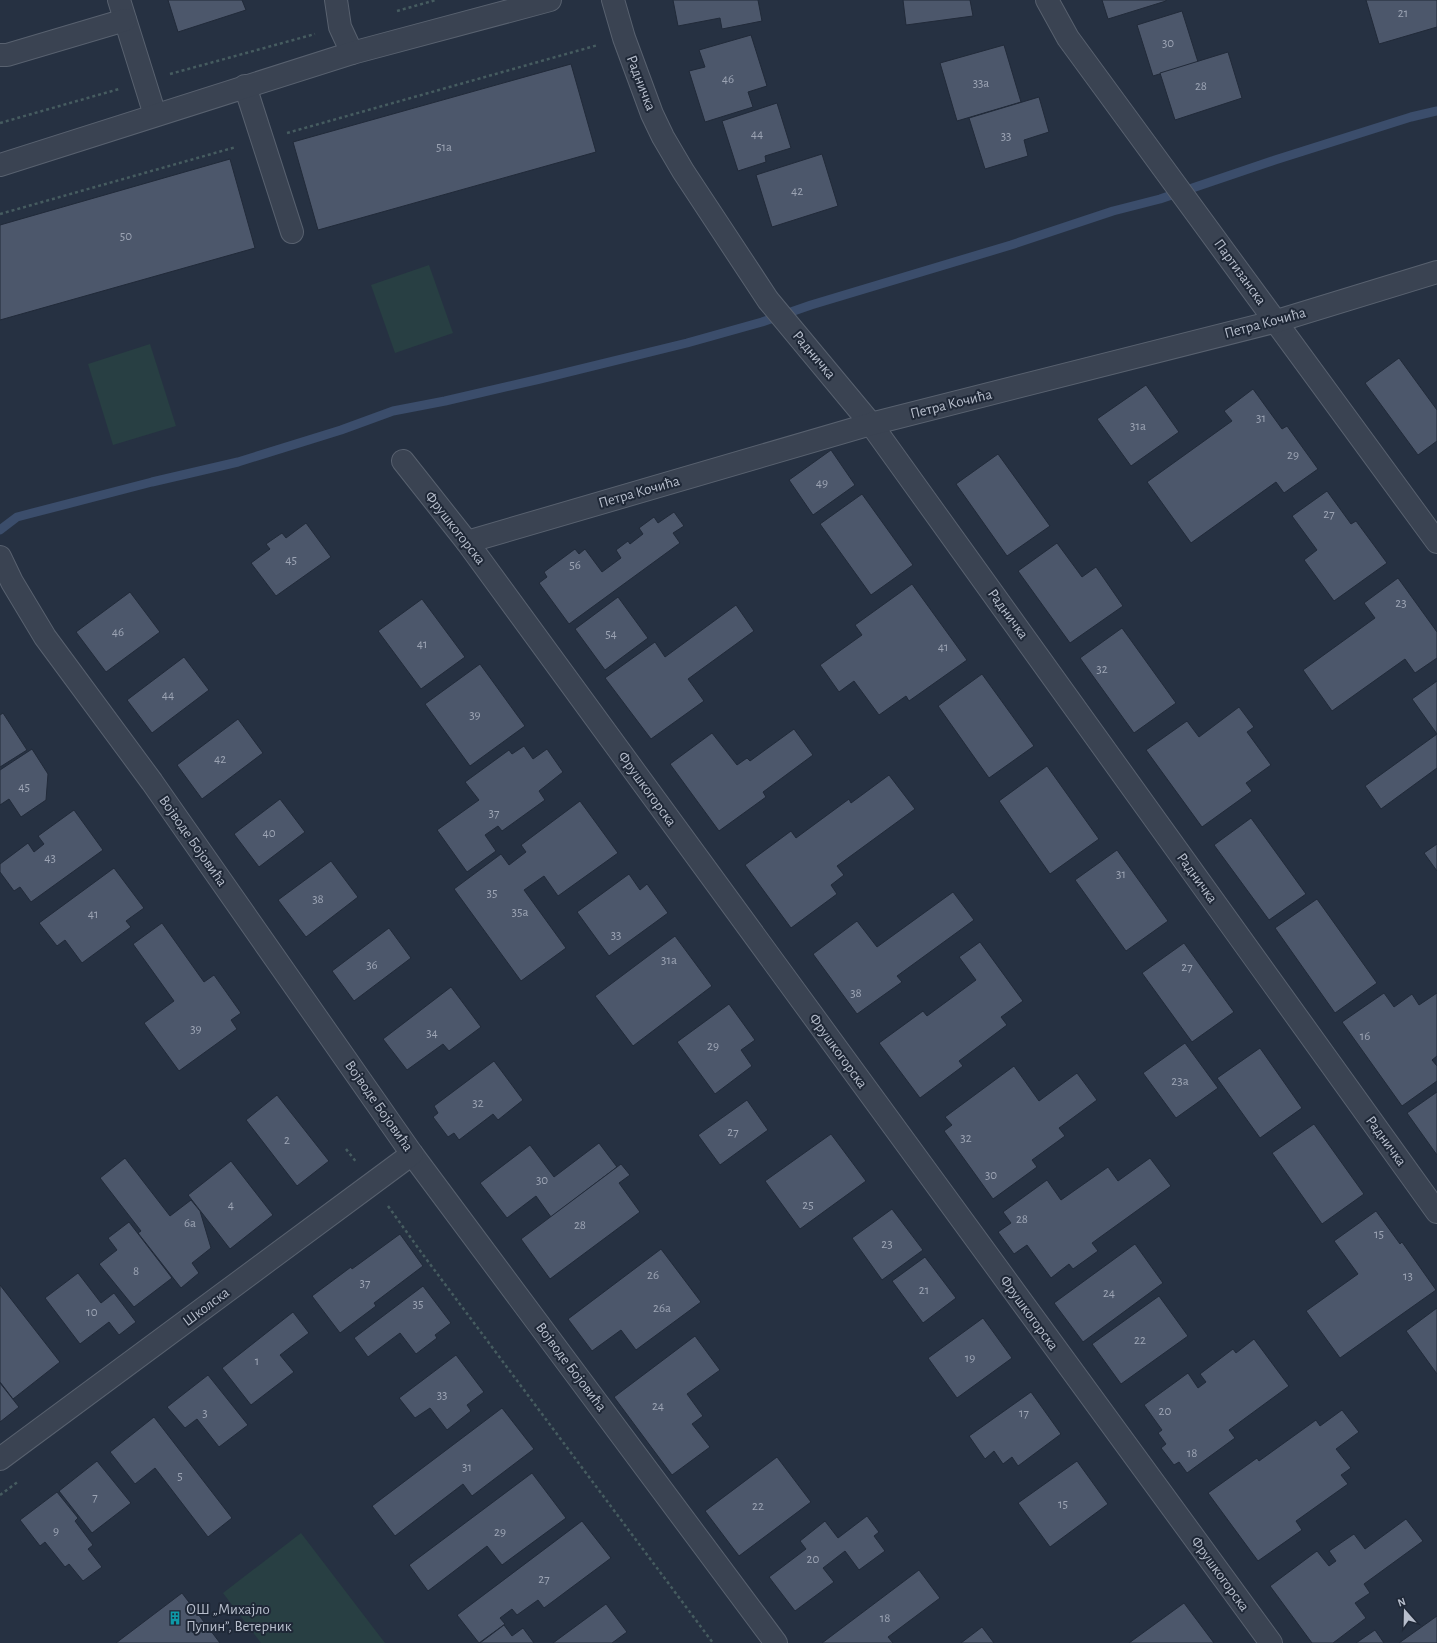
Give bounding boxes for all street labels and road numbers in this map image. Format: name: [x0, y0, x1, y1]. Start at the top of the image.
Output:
street label: Радничка: [624, 53, 658, 113]
street label: Партизанска: [1211, 236, 1269, 308]
street label: Петра Кочића: [1223, 305, 1308, 341]
street label: Радничка: [790, 328, 838, 382]
street label: Петра Кочића: [908, 387, 994, 421]
street label: Петра Кочића: [597, 473, 682, 511]
street label: Фрушкогорска: [422, 489, 488, 568]
street label: Радничка: [985, 586, 1031, 642]
street label: Фрушкогорска: [615, 749, 679, 829]
street label: Војводе Бојовића: [156, 793, 230, 889]
street label: Радничка: [1174, 850, 1220, 906]
street label: Фрушкогорска: [806, 1011, 870, 1091]
street label: Војводе Бојовића: [342, 1058, 416, 1154]
street label: Радничка: [1363, 1113, 1409, 1169]
street label: Фрушкогорска: [997, 1273, 1061, 1353]
street label: Школска: [180, 1285, 232, 1329]
street label: Војводе Бојовића: [533, 1320, 609, 1414]
street label: Фрушкогорска: [1188, 1534, 1252, 1614]

